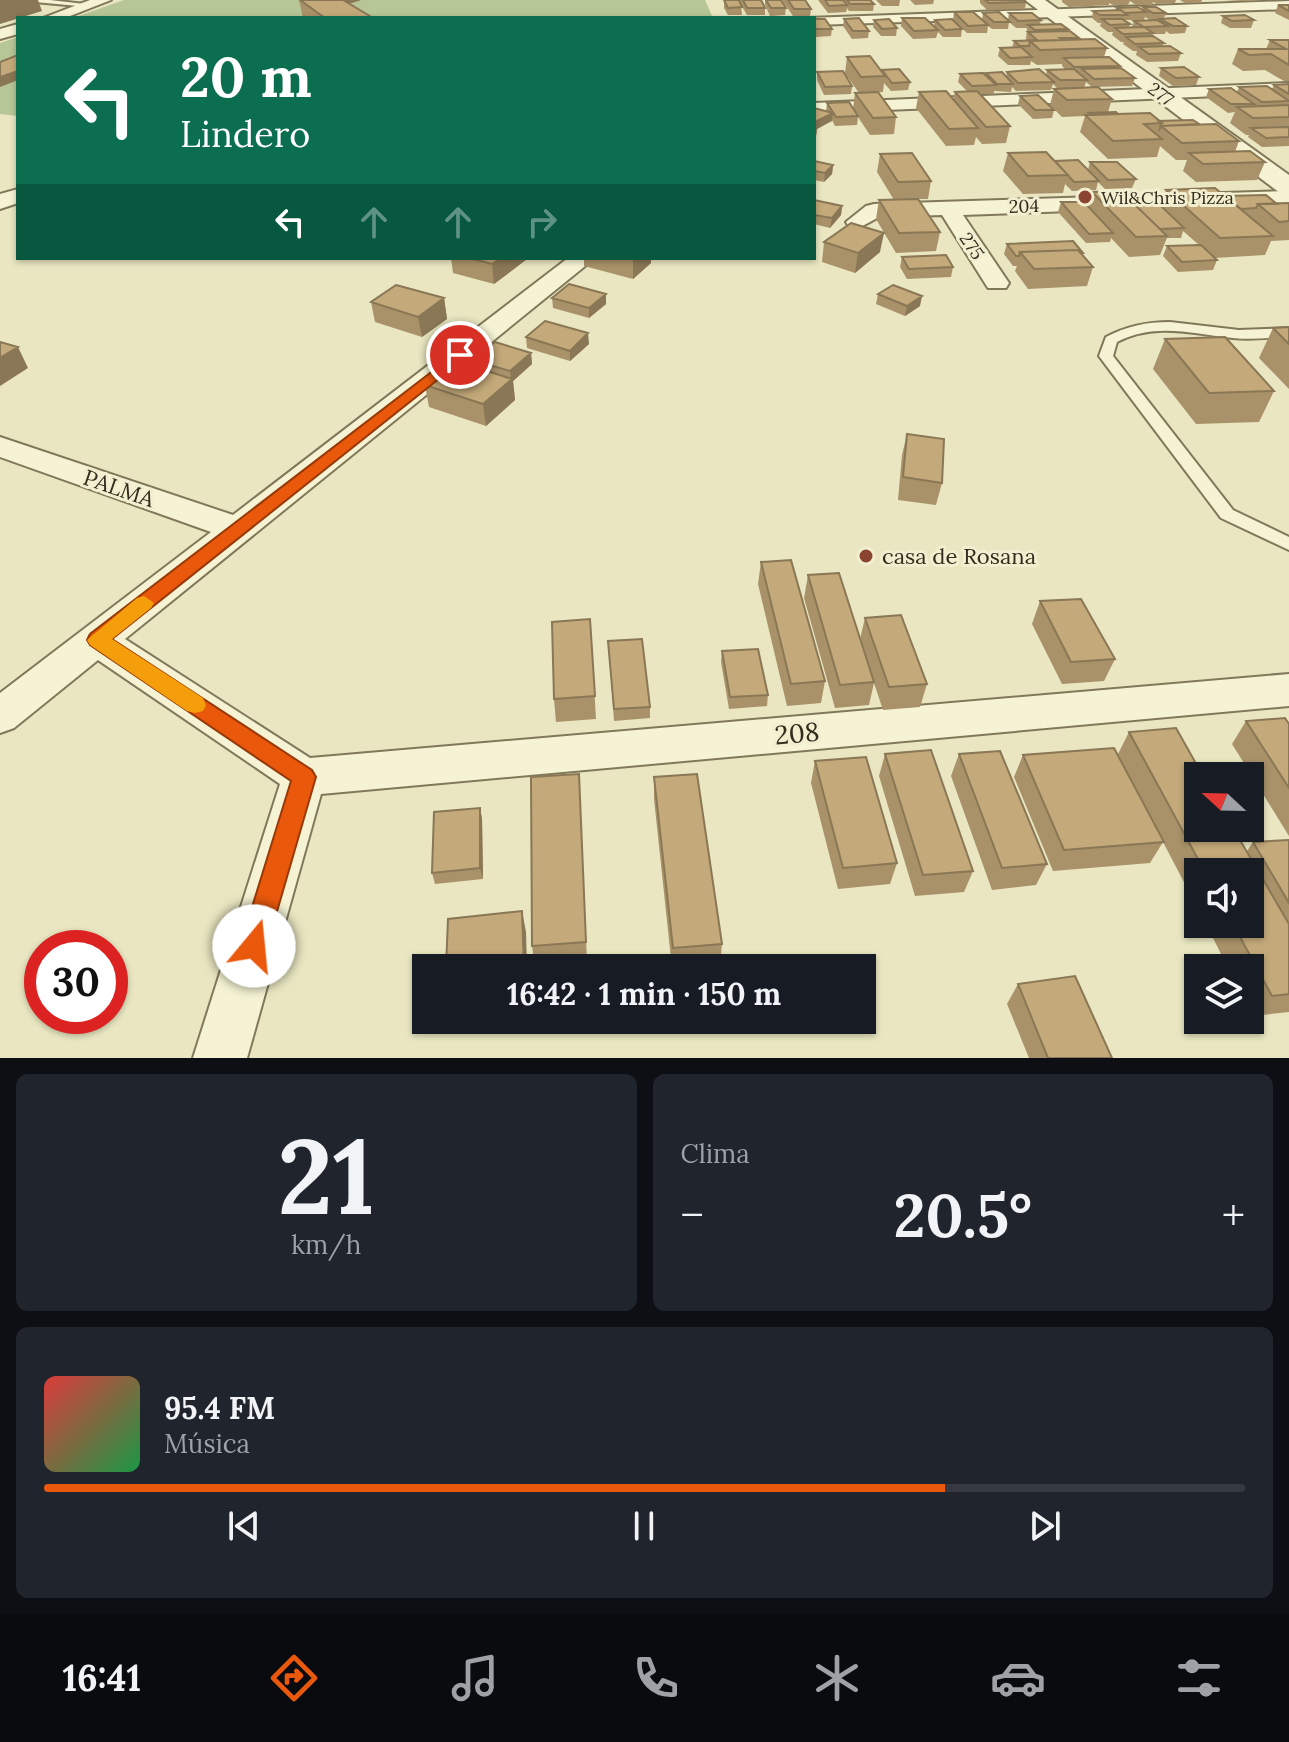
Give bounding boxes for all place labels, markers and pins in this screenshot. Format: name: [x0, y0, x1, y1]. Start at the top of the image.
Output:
place label: Wil&Chris Pizza: [1101, 186, 1234, 209]
marker: Wil&Chris Pizza: [1076, 188, 1094, 206]
pin: [426, 321, 494, 389]
place label: casa de Rosana: [882, 542, 1036, 570]
marker: casa de Rosana: [857, 547, 875, 565]

